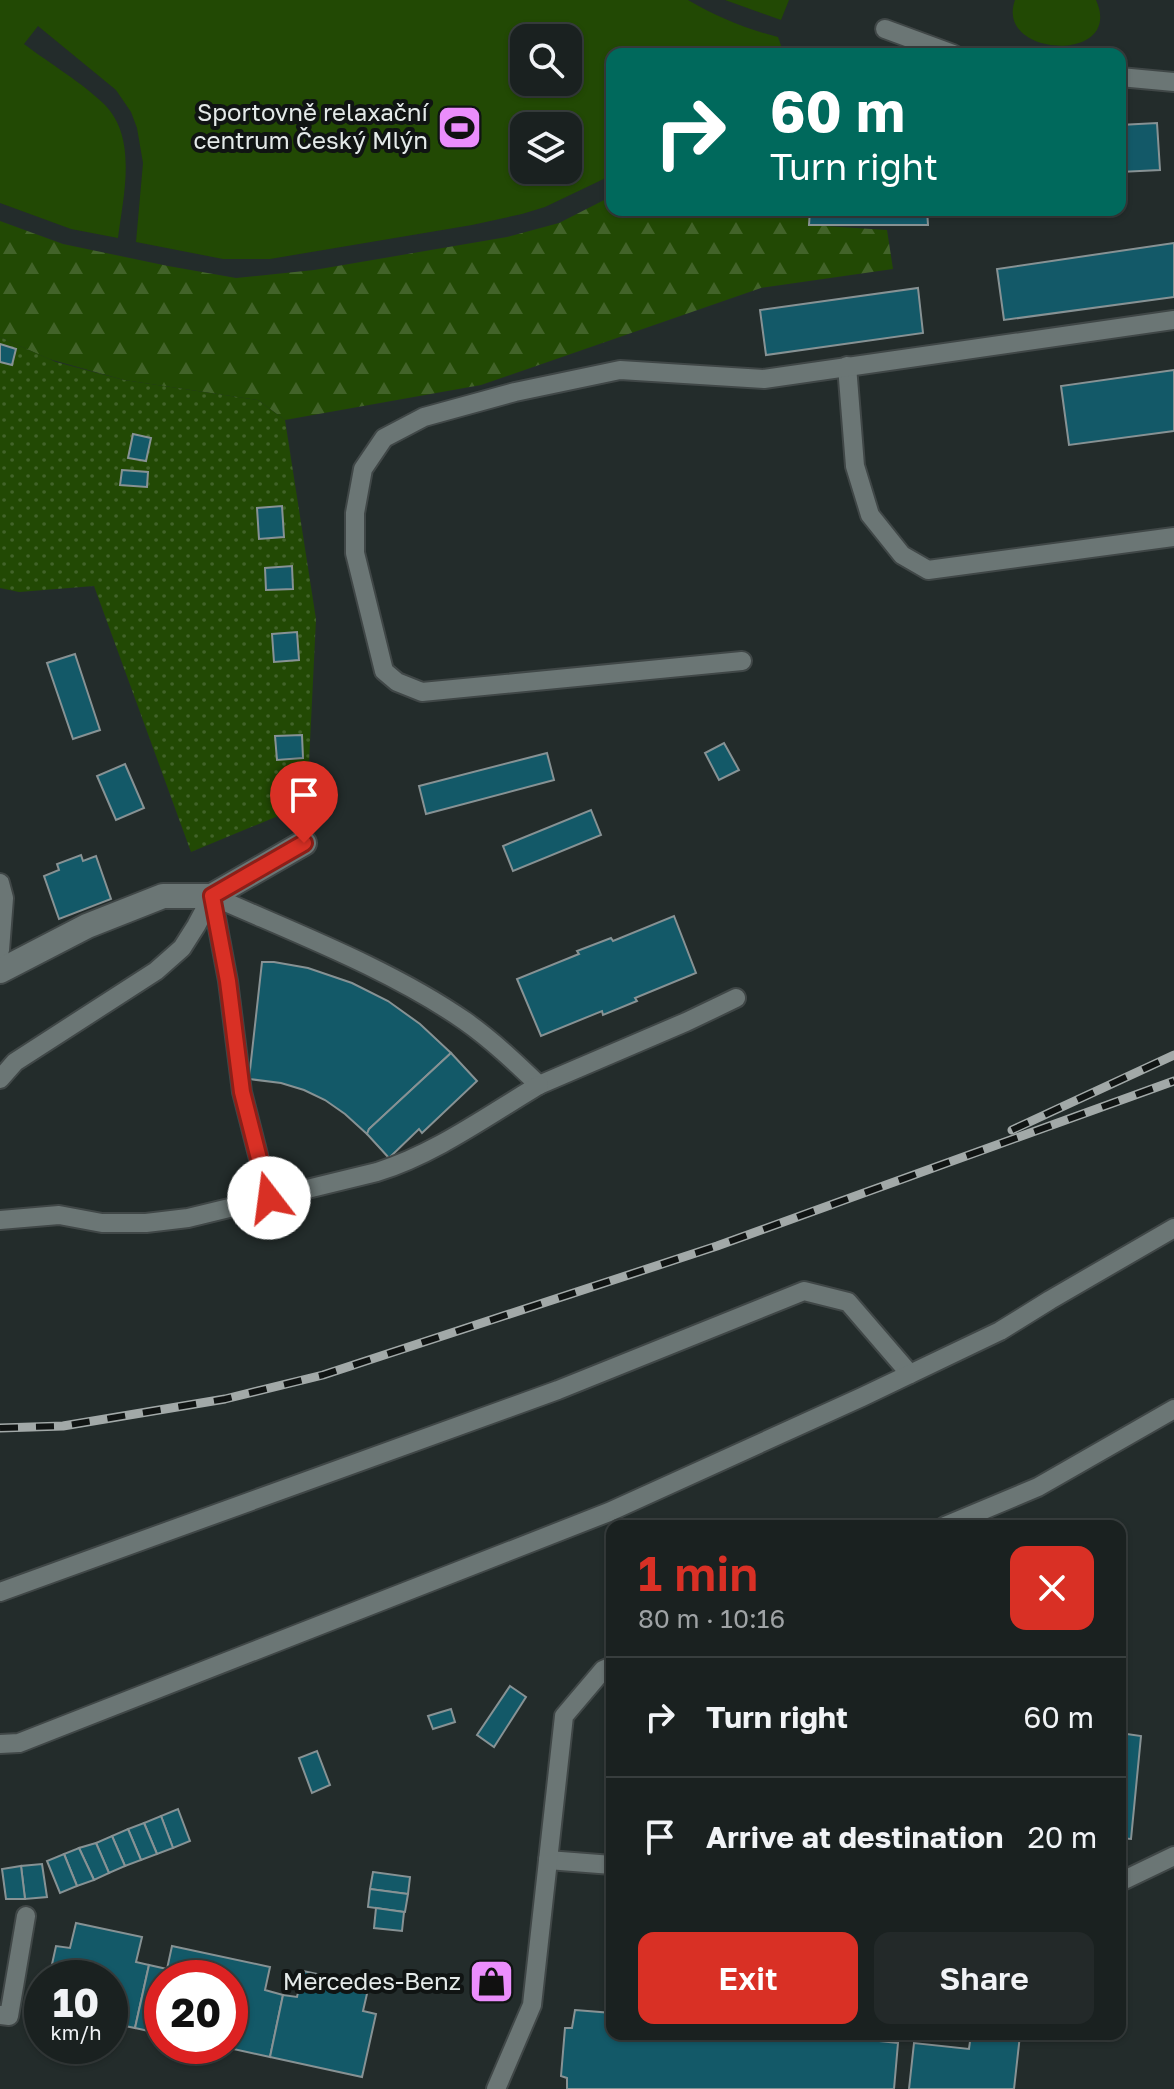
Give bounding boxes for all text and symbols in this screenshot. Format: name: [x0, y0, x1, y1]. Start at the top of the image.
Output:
map controls: [510, 24, 582, 184]
button: search: [510, 24, 582, 96]
text: 60 m: [770, 77, 905, 144]
icon: right: [638, 80, 742, 184]
place label: Sportovně relaxační centrum Český Mlýn: [194, 97, 430, 154]
sports icon: Sportovně relaxační centrum Český Mlýn: [435, 103, 483, 151]
button: layers: [510, 112, 582, 184]
text: Turn right: [770, 145, 938, 188]
pin: [270, 761, 338, 843]
icon: arrive: [282, 773, 326, 817]
position arrow: [227, 1156, 311, 1240]
text: 1 min: [638, 1544, 758, 1602]
button: close: [1010, 1546, 1094, 1630]
text: 80 m · 10:16: [638, 1603, 785, 1634]
icon: right: [638, 1695, 682, 1739]
text: Turn right: [706, 1699, 848, 1735]
text: 60 m: [1023, 1699, 1094, 1735]
icon: arrive: [638, 1815, 682, 1859]
text: Arrive at destination: [706, 1819, 1003, 1855]
text: 20 m: [1027, 1819, 1097, 1855]
button: Exit: [638, 1932, 858, 2024]
button: Share: [874, 1932, 1094, 2024]
shop icon: Mercedes-Benz: [468, 1958, 516, 2006]
speed limit sign: 20: [144, 1960, 248, 2064]
place label: Mercedes-Benz: [283, 1966, 461, 1995]
text: 10: [53, 1978, 99, 2026]
text: km/h: [51, 2020, 101, 2044]

